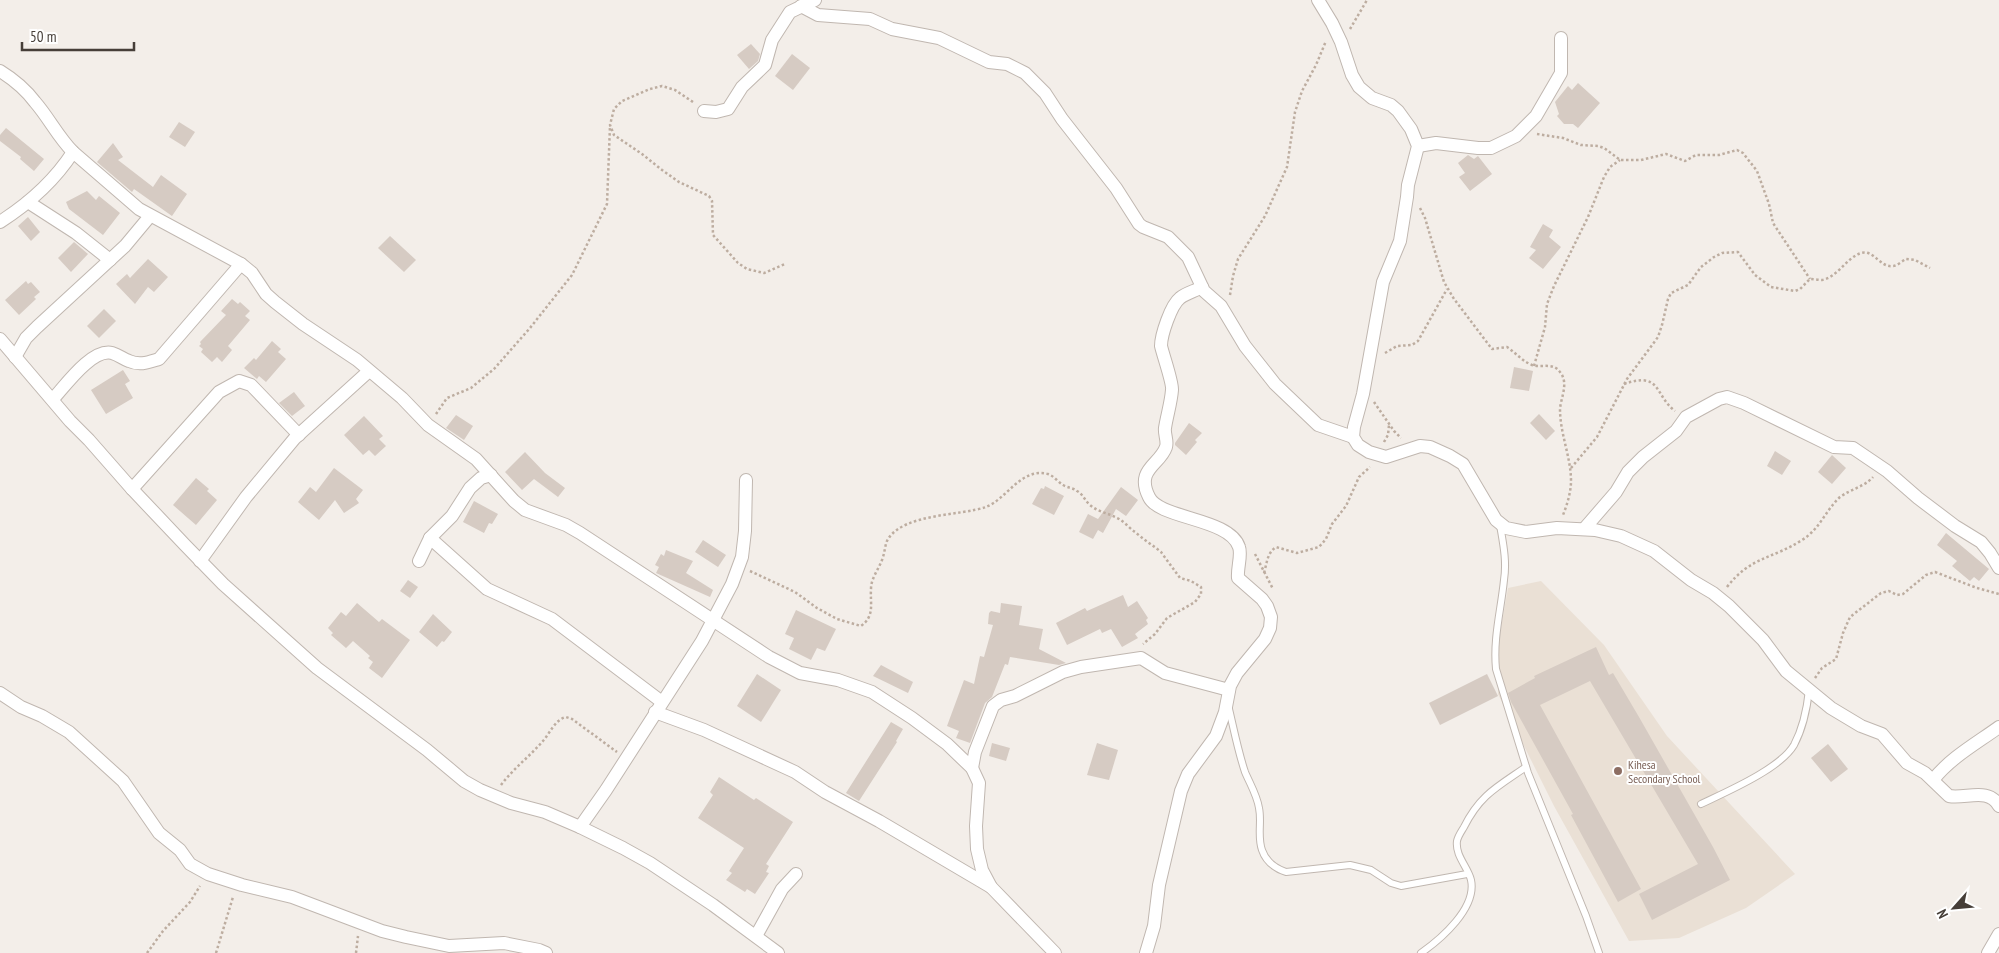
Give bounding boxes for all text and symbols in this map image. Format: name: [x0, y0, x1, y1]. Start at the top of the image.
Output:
scale bar: [22, 20, 135, 52]
text: 50 m: [30, 27, 56, 46]
place label: Kihesa Secondary School: [1628, 757, 1701, 786]
marker: Kihesa Secondary School: [1612, 765, 1624, 777]
north arrow: [1929, 883, 1979, 933]
text: N: [1933, 906, 1952, 921]

